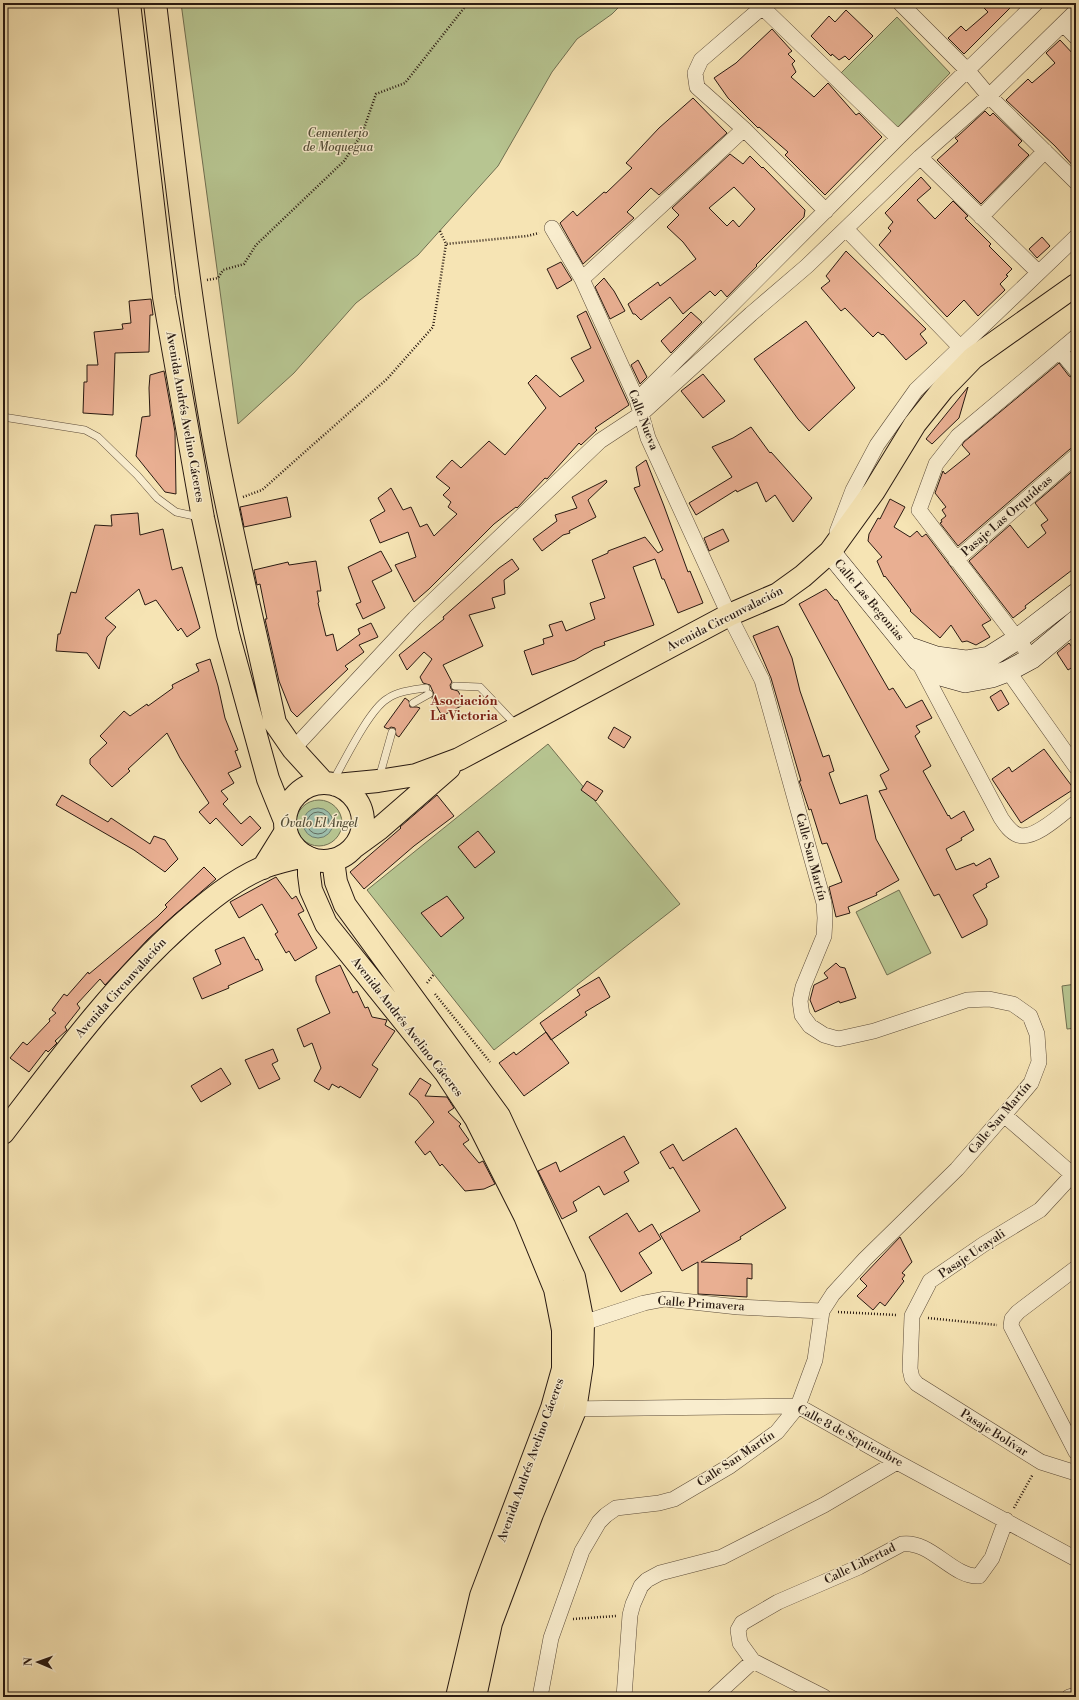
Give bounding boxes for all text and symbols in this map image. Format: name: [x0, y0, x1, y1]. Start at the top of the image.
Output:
park label: Cementerio de Moquegua: [303, 126, 373, 155]
street label: Avenida Andrés Avelino Cáceres: [162, 329, 207, 504]
street label: Calle Nueva: [625, 388, 662, 453]
street label: Pasaje Las Orquídeas: [958, 472, 1056, 560]
street label: Calle Las Begonias: [831, 556, 907, 644]
street label: Avenida Circunvalación: [663, 583, 786, 655]
district label: Asociación La Victoria: [429, 693, 499, 724]
street label: Calle San Martín: [792, 812, 830, 902]
park label: Óvalo El Ángel: [280, 814, 358, 831]
street label: Avenida Circunvalación: [72, 935, 170, 1042]
street label: Avenida Andrés Avelino Cáceres: [347, 953, 466, 1100]
street label: Calle San Martín: [965, 1079, 1035, 1157]
street label: Pasaje Ucayali: [936, 1226, 1008, 1282]
street label: Calle Primavera: [657, 1293, 746, 1315]
street label: Avenida Andrés Avelino Cáceres: [494, 1376, 568, 1545]
street label: Calle 8 de Septiembre: [794, 1402, 906, 1470]
street label: Pasaje Bolívar: [957, 1406, 1031, 1460]
street label: Calle San Martín: [694, 1428, 778, 1490]
street label: Calle Libertad: [822, 1540, 898, 1588]
north arrow: [18, 1642, 58, 1682]
text: N: [22, 1657, 36, 1666]

